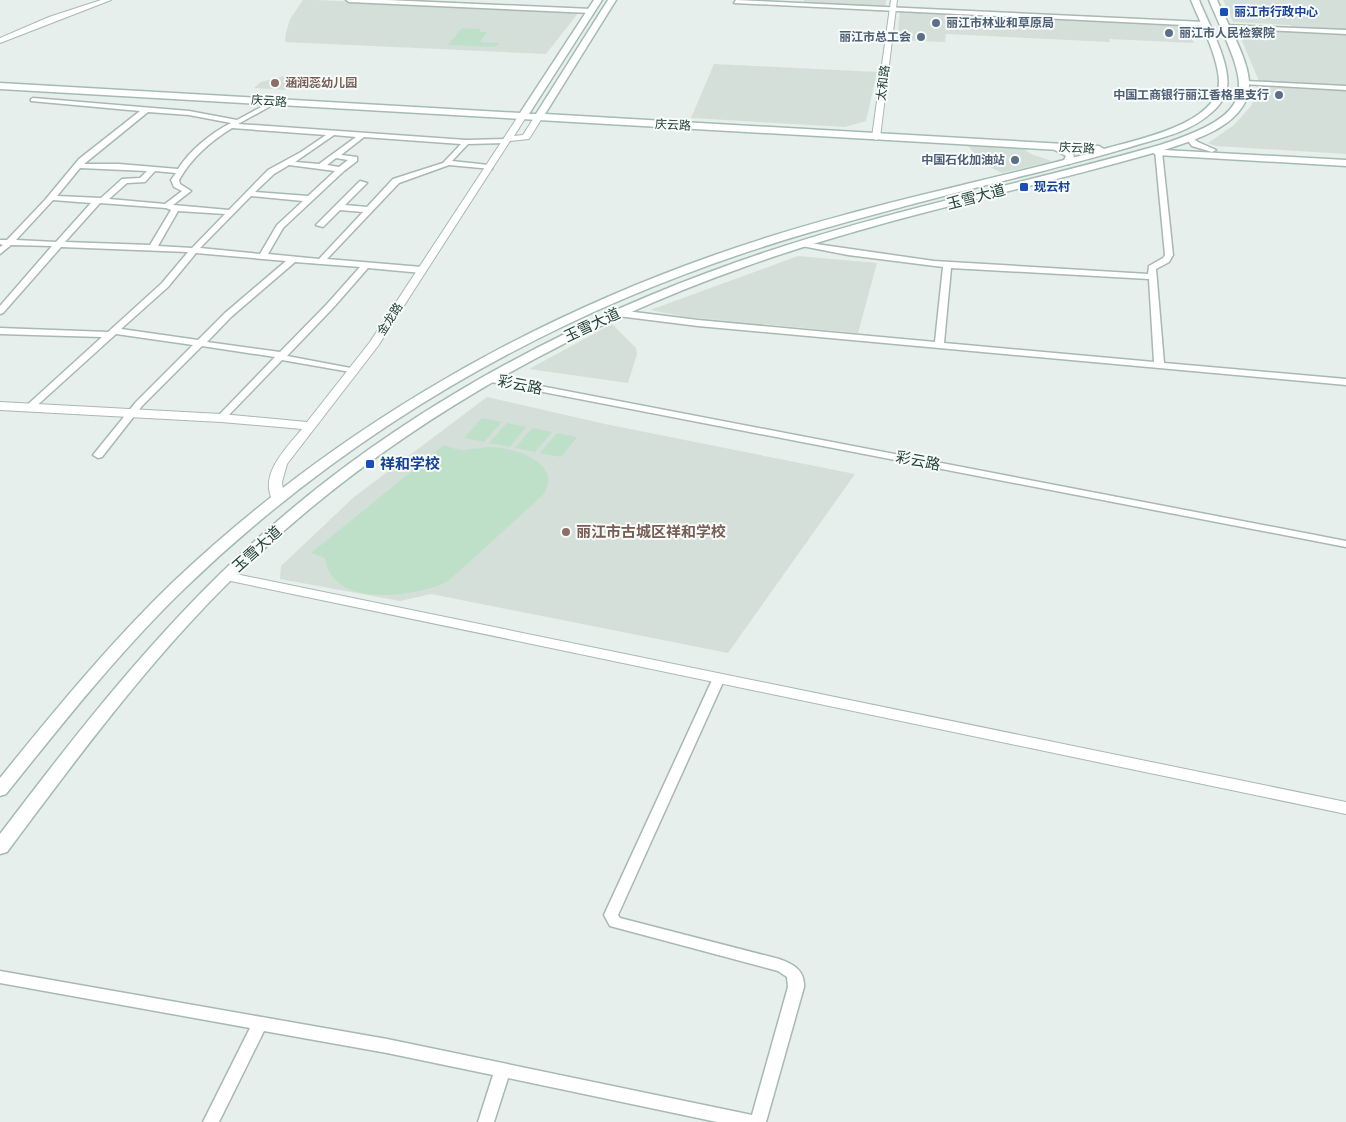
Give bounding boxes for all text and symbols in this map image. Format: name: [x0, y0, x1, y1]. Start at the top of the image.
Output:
place label: 丽江市行政中心: [1234, 5, 1318, 19]
marker: 丽江市行政中心: [1218, 6, 1230, 18]
place label: 丽江市林业和草原局: [946, 16, 1054, 30]
marker: 丽江市林业和草原局: [930, 17, 942, 29]
place label: 丽江市人民检察院: [1179, 26, 1275, 40]
marker: 丽江市人民检察院: [1163, 27, 1175, 39]
place label: 丽江市总工会: [839, 30, 911, 44]
marker: 丽江市总工会: [915, 31, 927, 43]
street label: 太和路: [874, 64, 892, 102]
place label: 涵润蕊幼儿园: [285, 76, 357, 90]
marker: 涵润蕊幼儿园: [269, 77, 281, 89]
place label: 中国工商银行丽江香格里支行: [1113, 88, 1269, 102]
marker: 中国工商银行丽江香格里支行: [1273, 89, 1285, 101]
street label: 庆云路: [251, 93, 287, 109]
street label: 庆云路: [655, 117, 691, 133]
street label: 庆云路: [1059, 140, 1095, 156]
place label: 中国石化加油站: [921, 153, 1005, 167]
marker: 中国石化加油站: [1009, 154, 1021, 166]
place label: 现云村: [1034, 180, 1070, 194]
street label: 玉雪大道: [945, 181, 1007, 212]
marker: 现云村: [1018, 181, 1030, 193]
street label: 金龙路: [374, 300, 406, 338]
street label: 玉雪大道: [561, 304, 623, 345]
street label: 彩云路: [496, 372, 544, 397]
street label: 彩云路: [894, 448, 942, 473]
place label: 祥和学校: [380, 455, 440, 472]
marker: 祥和学校: [364, 458, 376, 470]
street label: 玉雪大道: [229, 522, 285, 575]
place label: 丽江市古城区祥和学校: [576, 523, 726, 540]
marker: 丽江市古城区祥和学校: [560, 526, 572, 538]

